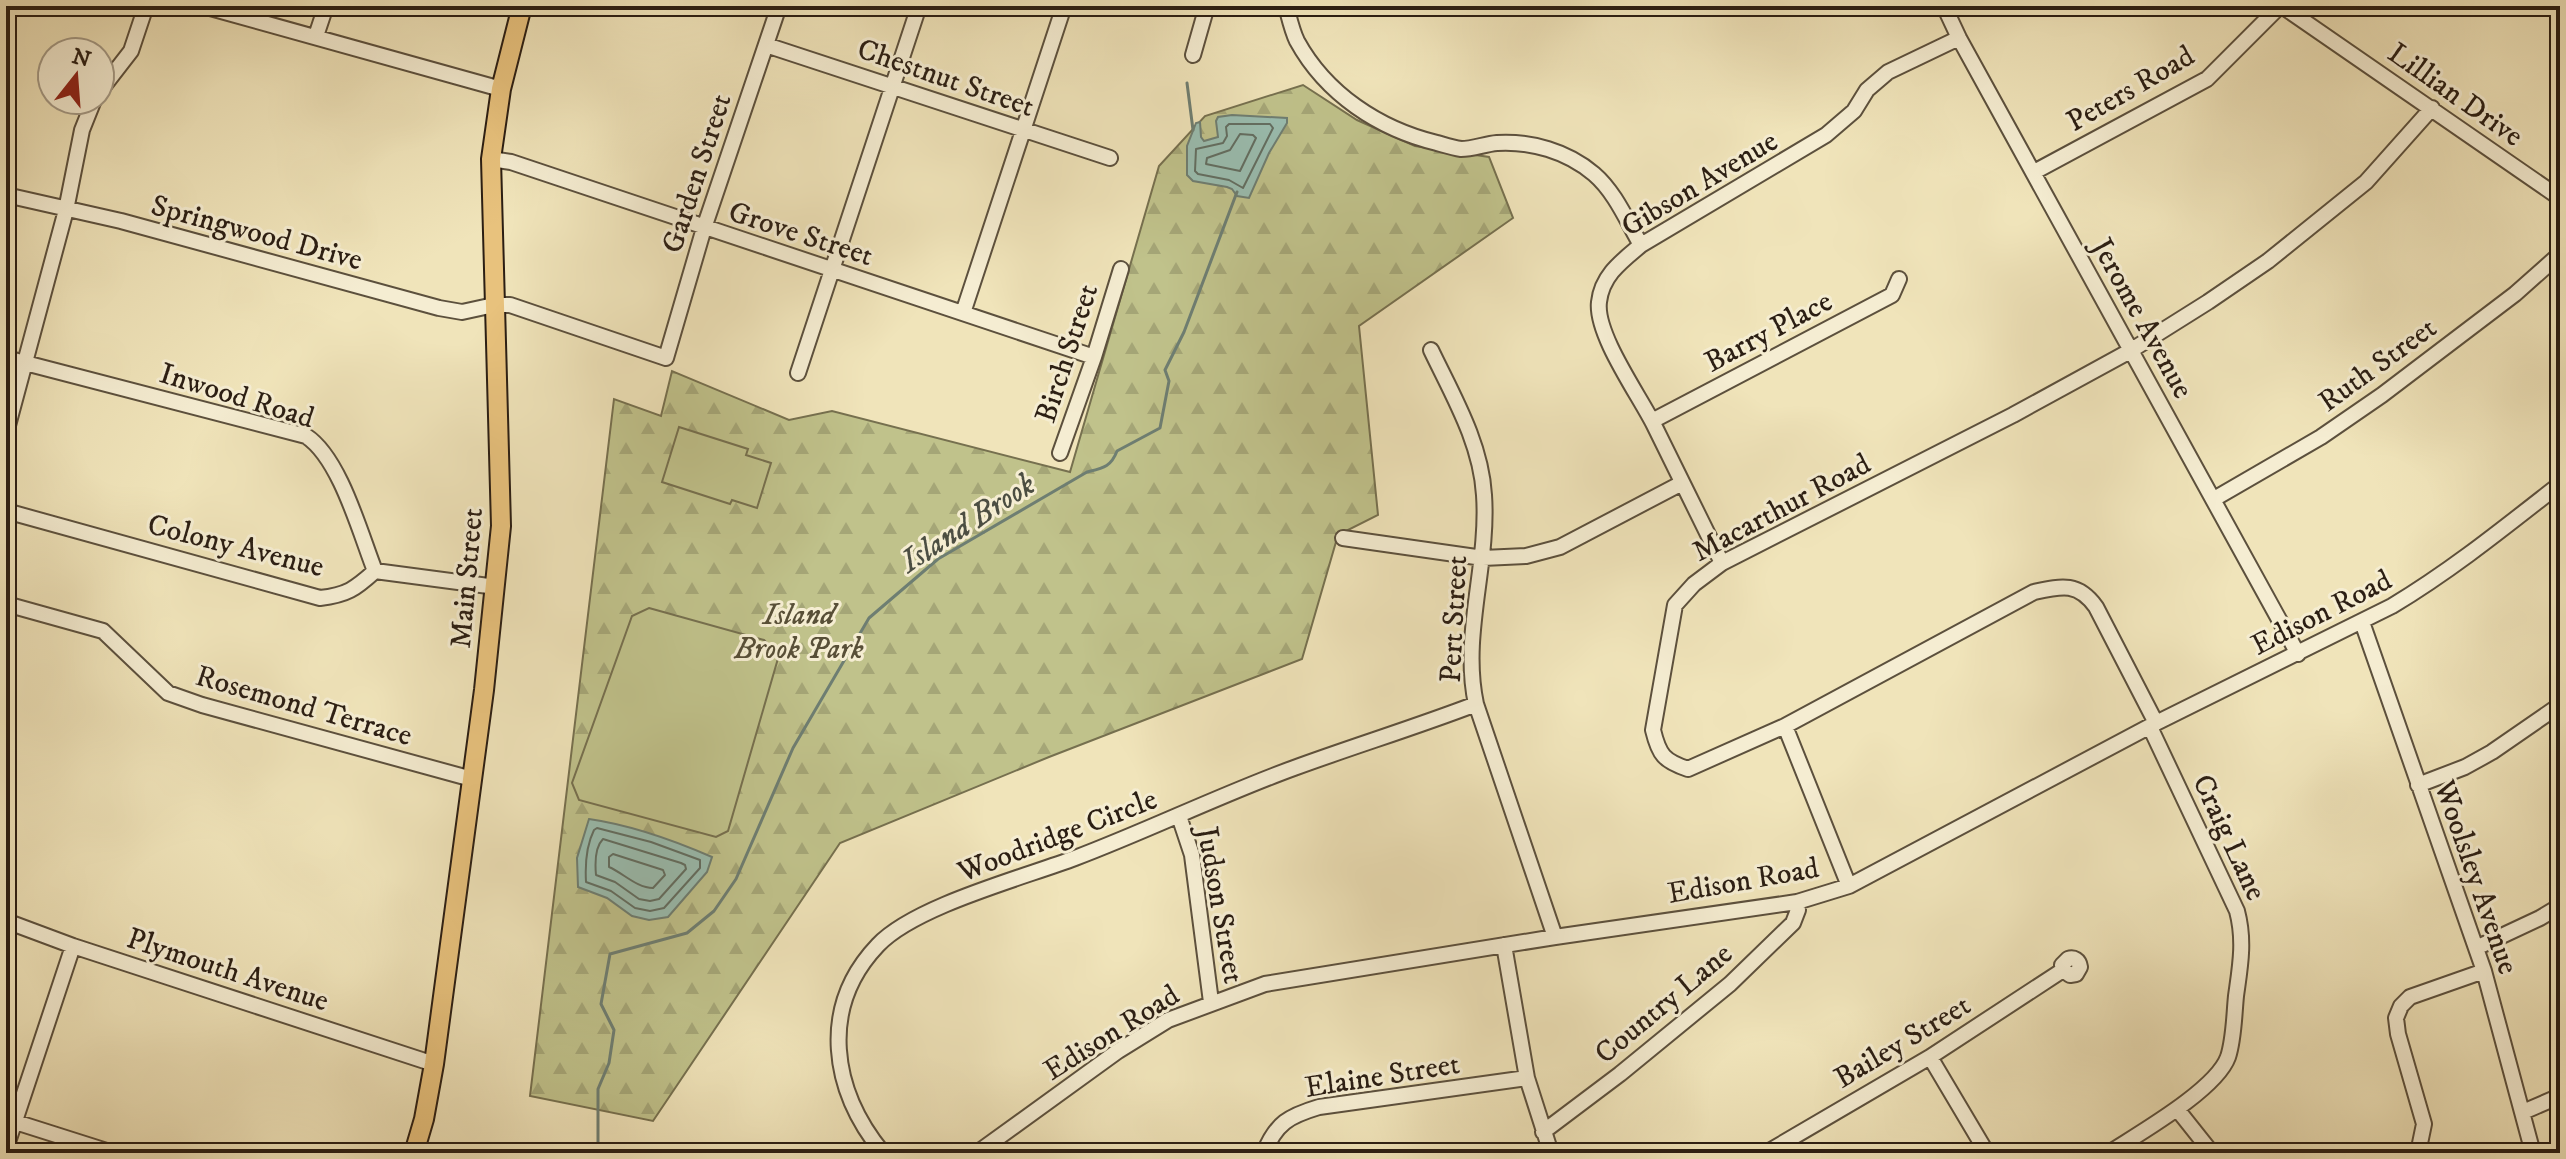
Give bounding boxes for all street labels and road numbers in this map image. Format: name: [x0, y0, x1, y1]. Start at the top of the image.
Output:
street label: Chestnut Street: [852, 31, 1039, 126]
street label: Lillian Drive: [2380, 35, 2530, 155]
street label: Peters Road: [2060, 38, 2201, 141]
street label: Garden Street: [654, 89, 741, 258]
street label: Gibson Avenue: [1615, 123, 1785, 245]
street label: Springwood Drive: [147, 187, 366, 279]
street label: Grove Street: [724, 194, 877, 275]
street label: Jerome Avenue: [2081, 230, 2201, 405]
street label: Birch Street: [1028, 279, 1107, 428]
street label: Barry Place: [1699, 283, 1839, 381]
street label: Ruth Street: [2312, 310, 2444, 420]
street label: Inwood Road: [155, 355, 318, 437]
street label: Macarthur Road: [1686, 446, 1877, 571]
street label: Main Street: [443, 506, 492, 650]
street label: Colony Avenue: [144, 507, 328, 586]
street label: Pert Street: [1433, 554, 1476, 684]
street label: Edison Road: [2245, 562, 2398, 665]
street label: Rosemond Terrace: [191, 658, 416, 755]
street label: Craig Lane: [2183, 769, 2274, 907]
street label: Woolsley Avenue: [2425, 775, 2526, 979]
street label: Woodridge Circle: [952, 781, 1162, 892]
street label: Judson Street: [1187, 821, 1252, 987]
street label: Edison Road: [1665, 850, 1822, 913]
street label: Plymouth Avenue: [122, 920, 333, 1020]
street label: Country Lane: [1588, 936, 1740, 1072]
street label: Edison Road: [1037, 977, 1186, 1089]
street label: Bailey Street: [1828, 987, 1978, 1097]
street label: Elaine Street: [1302, 1046, 1462, 1107]

